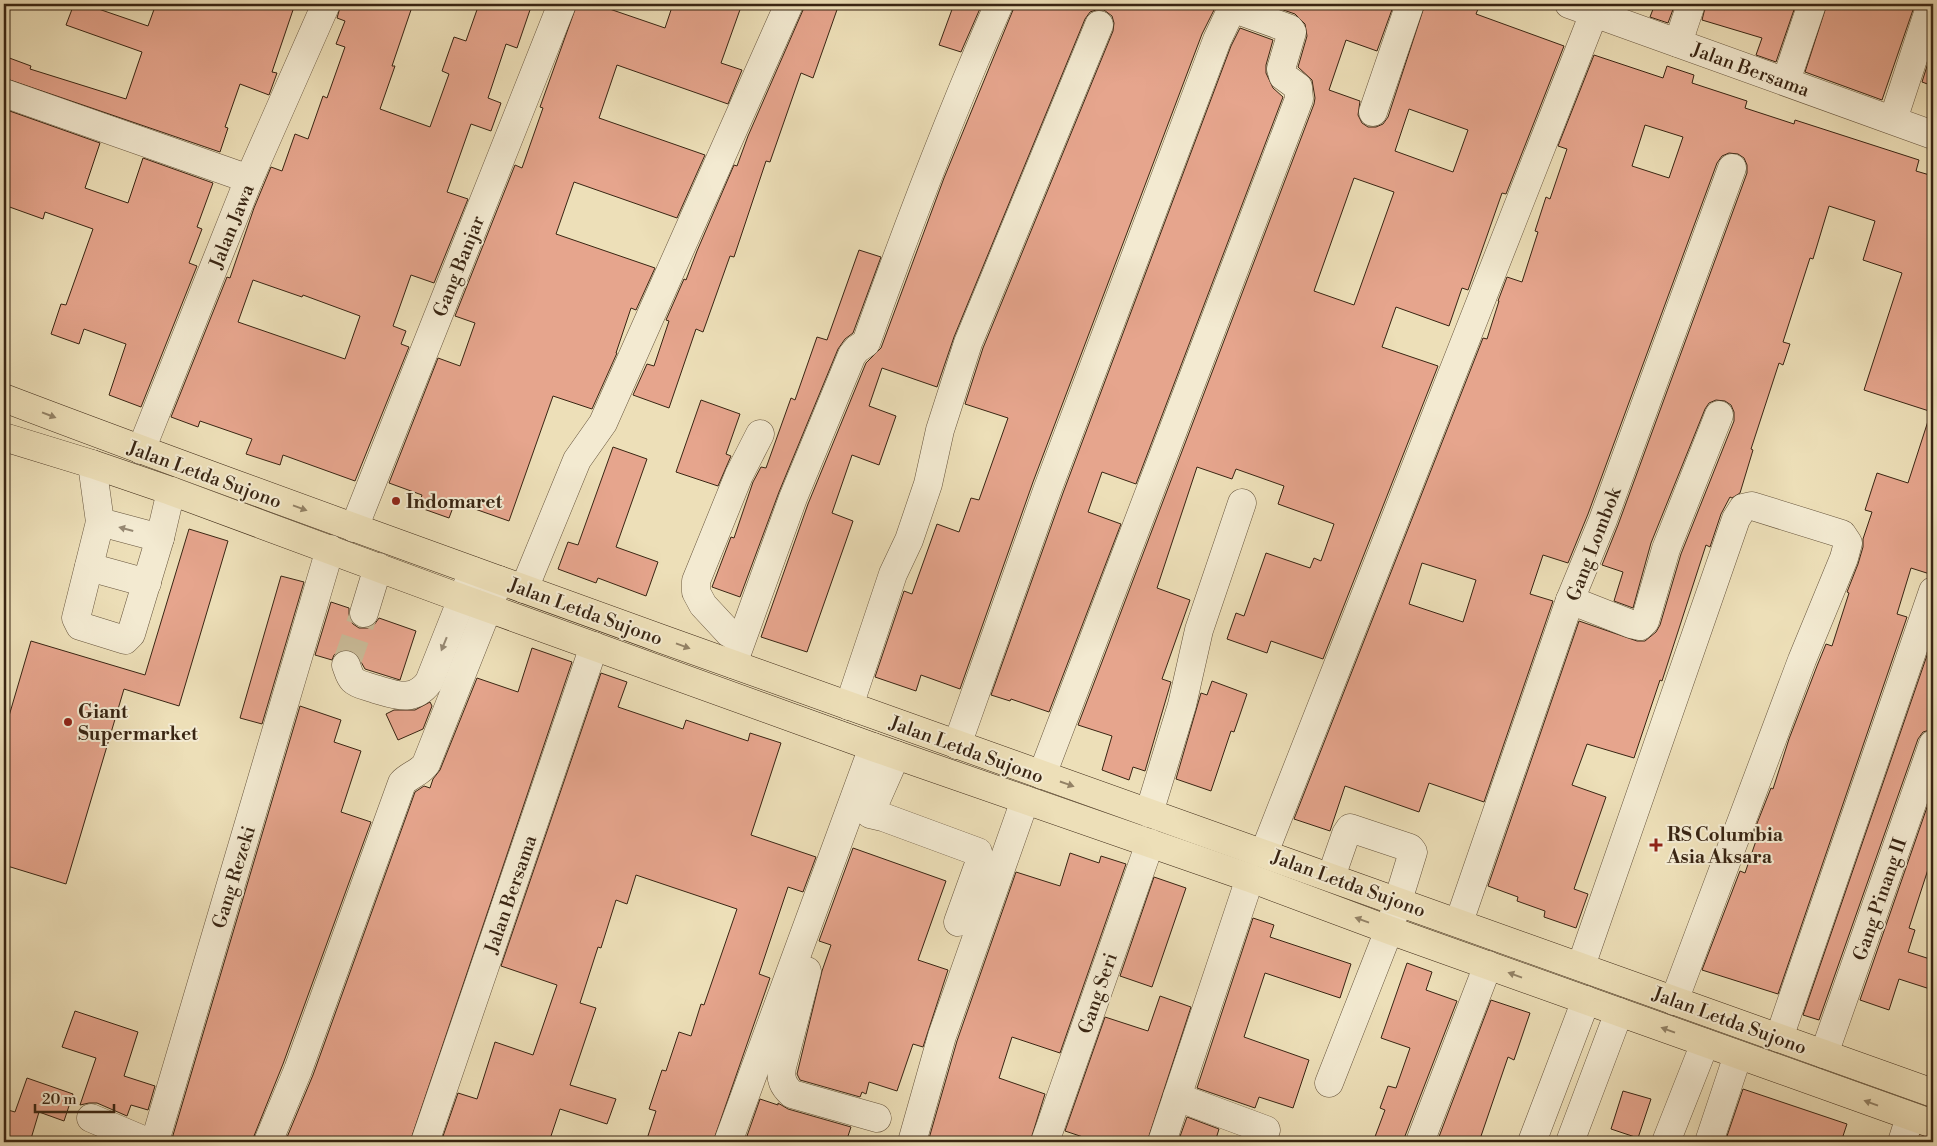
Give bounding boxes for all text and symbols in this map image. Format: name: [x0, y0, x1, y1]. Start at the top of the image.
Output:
street label: Jalan Bersama: [1688, 37, 1813, 102]
street label: Jalan Jawa: [204, 180, 260, 273]
street label: Gang Banjar: [428, 212, 490, 321]
one-way arrow: [42, 411, 57, 419]
street label: Jalan Letda Sujono: [123, 436, 285, 514]
street label: Gang Lombok: [1561, 483, 1627, 605]
place label: Indomaret: [406, 490, 502, 514]
marker: Indomaret: [390, 495, 402, 507]
one-way arrow: [293, 504, 308, 512]
one-way arrow: [118, 525, 133, 533]
street label: Jalan Letda Sujono: [504, 573, 666, 651]
one-way arrow: [440, 637, 448, 651]
one-way arrow: [676, 643, 691, 650]
place label: Giant Supermarket: [78, 700, 198, 746]
street label: Jalan Letda Sujono: [885, 711, 1047, 789]
marker: Giant Supermarket: [62, 716, 74, 728]
one-way arrow: [1060, 780, 1075, 788]
street label: Gang Rezeki: [207, 823, 261, 932]
place label: RS Columbia Asia Aksara: [1666, 823, 1784, 869]
street label: Jalan Bersama: [479, 832, 543, 958]
street label: Gang Pinang II: [1848, 835, 1912, 964]
marker: RS Columbia Asia Aksara: [1649, 838, 1663, 852]
street label: Jalan Letda Sujono: [1267, 845, 1429, 923]
one-way arrow: [1355, 916, 1370, 923]
street label: Gang Seri: [1073, 950, 1123, 1037]
one-way arrow: [1508, 971, 1523, 978]
street label: Jalan Letda Sujono: [1648, 982, 1810, 1060]
one-way arrow: [1661, 1026, 1676, 1033]
scale bar: [35, 1081, 114, 1113]
text: 20 m: [42, 1090, 77, 1109]
one-way arrow: [1863, 1098, 1878, 1106]

